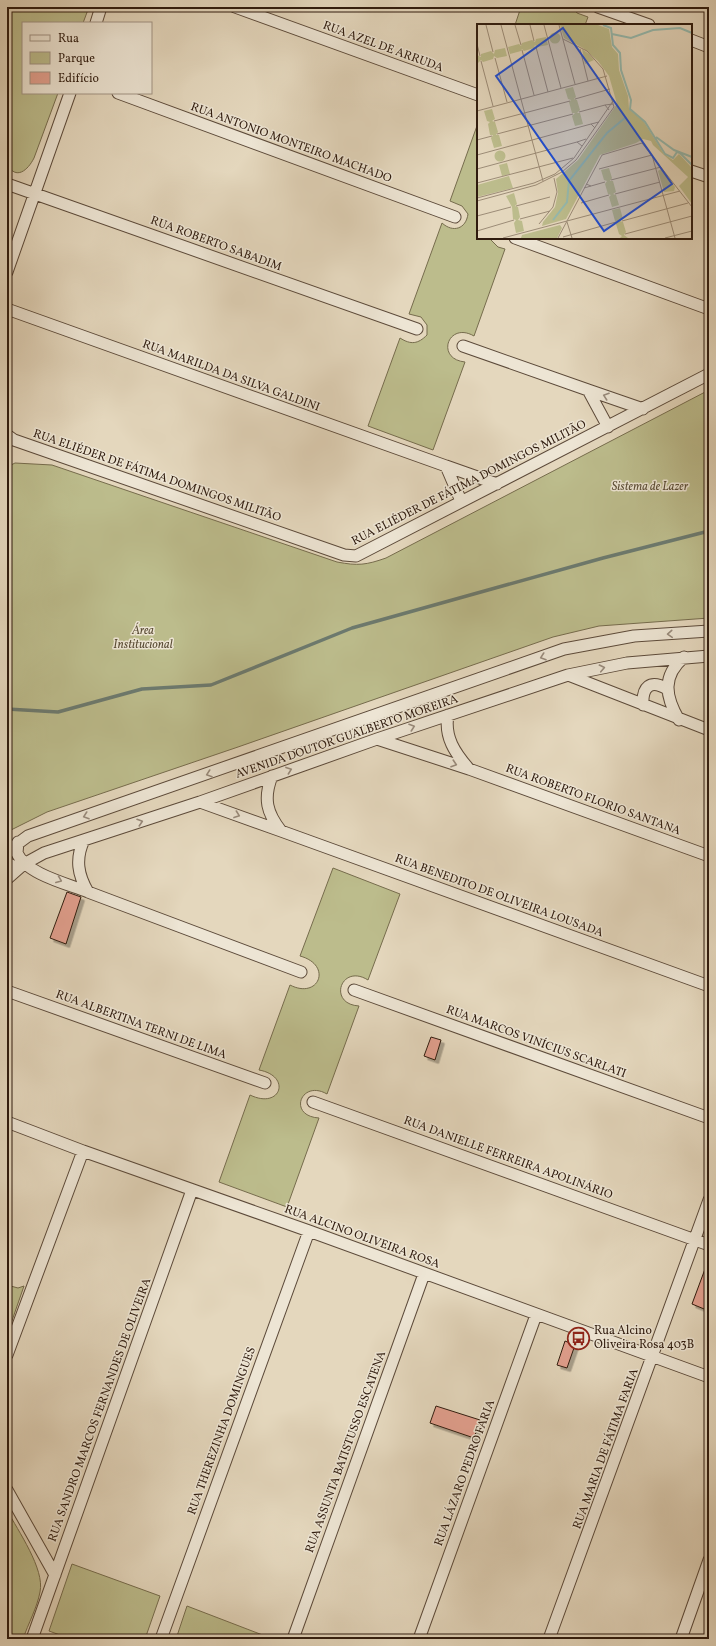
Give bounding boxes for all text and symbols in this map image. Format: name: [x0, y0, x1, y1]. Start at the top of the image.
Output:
street label: RUA AZEL DE ARRUDA: [320, 18, 446, 76]
legend: [22, 22, 152, 94]
inset map: [477, 24, 692, 239]
text: Rua: [58, 31, 79, 47]
text: Parque: [58, 51, 95, 67]
text: Edifício: [58, 71, 99, 87]
street label: RUA ANTONIO MONTEIRO MACHADO: [188, 99, 394, 187]
street label: RUA ROBERTO SABADIM: [148, 213, 284, 275]
street label: RUA MARILDA DA SILVA GALDINI: [140, 336, 322, 416]
one-way arrow: [603, 392, 610, 401]
street label: RUA ELIÉDER DE FÁTIMA DOMINGOS MILITÃO: [349, 416, 589, 549]
street label: RUA ELIÉDER DE FÁTIMA DOMINGOS MILITÃO: [31, 425, 284, 526]
park label: Sistema de Lazer: [612, 479, 689, 495]
park label: Área Institucional: [113, 622, 173, 653]
one-way arrow: [667, 629, 673, 638]
one-way arrow: [539, 652, 546, 660]
one-way arrow: [599, 664, 605, 672]
street label: AVENIDA DOUTOR GUALBERTO MOREIRA: [234, 691, 461, 783]
one-way arrow: [408, 723, 415, 732]
one-way arrow: [450, 759, 457, 768]
street label: RUA ROBERTO FLORIO SANTANA: [503, 761, 683, 839]
one-way arrow: [285, 767, 292, 775]
one-way arrow: [205, 769, 212, 778]
one-way arrow: [82, 811, 89, 820]
one-way arrow: [233, 811, 240, 819]
one-way arrow: [136, 818, 143, 827]
street label: RUA BENEDITO DE OLIVEIRA LOUSADA: [393, 851, 606, 941]
one-way arrow: [56, 876, 63, 884]
street label: RUA ALBERTINA TERNI DE LIMA: [53, 987, 229, 1064]
street label: RUA MARCOS VINÍCIUS SCARLATI: [444, 1001, 629, 1082]
street label: RUA DANIELLE FERREIRA APOLINÁRIO: [401, 1112, 615, 1203]
street label: RUA ALCINO OLIVEIRA ROSA: [282, 1201, 443, 1273]
street label: RUA SANDRO MARCOS FERNANDES DE OLIVEIRA: [45, 1275, 156, 1544]
place label: Rua Alcino Oliveira Rosa 403B: [594, 1323, 694, 1353]
bus stop icon: Rua Alcino Oliveira Rosa 403B: [566, 1325, 592, 1351]
street label: RUA THEREZINHA DOMINGUES: [184, 1345, 260, 1517]
street label: RUA ASSUNTA BATISTUSSO ESCATENA: [302, 1348, 390, 1555]
street label: RUA MARIA DE FÁTIMA FARIA: [568, 1366, 643, 1532]
street label: RUA LÁZARO PEDRO FARIA: [430, 1397, 499, 1549]

